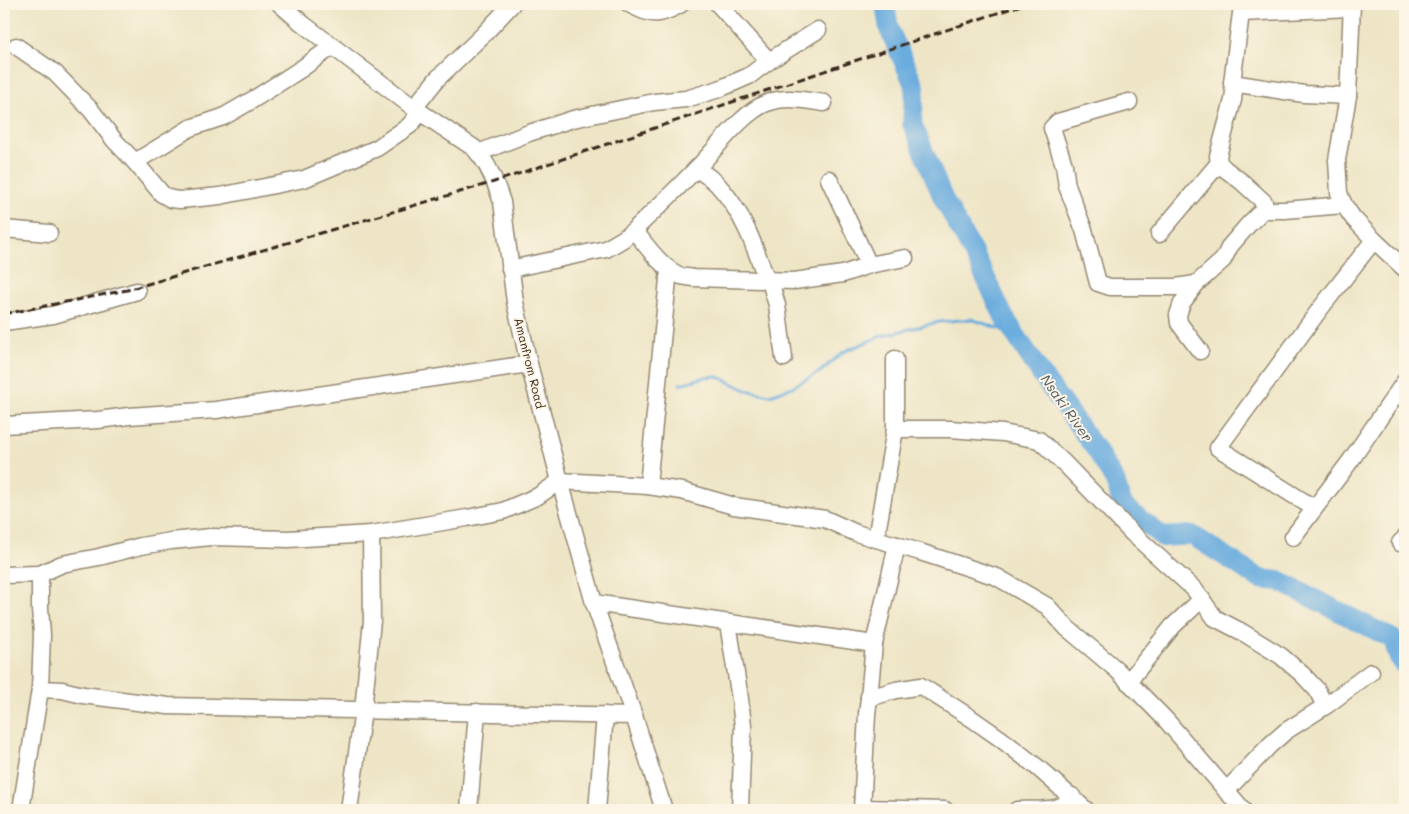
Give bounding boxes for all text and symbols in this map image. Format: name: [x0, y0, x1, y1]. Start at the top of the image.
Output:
street label: Amanfrom Road: [511, 316, 549, 410]
water label: Nsaki River: [1037, 370, 1097, 446]

